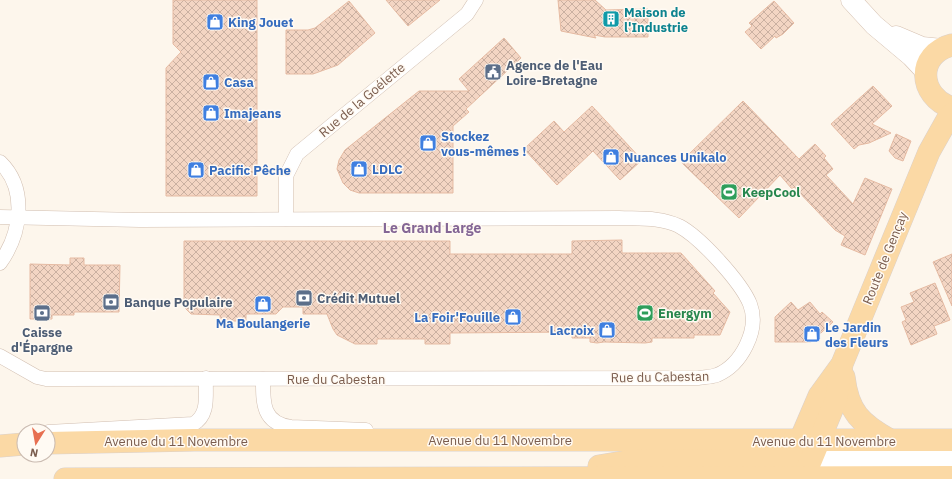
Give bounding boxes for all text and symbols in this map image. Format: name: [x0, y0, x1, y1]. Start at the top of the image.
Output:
place label: Maison de l'Industrie: [624, 4, 688, 36]
building icon: Maison de l'Industrie: [601, 9, 621, 29]
shop icon: King Jouet: [205, 12, 225, 32]
place label: King Jouet: [228, 14, 293, 31]
place label: Agence de l'Eau Loire-Bretagne: [506, 57, 603, 89]
street label: Rue de la Goélette: [315, 59, 409, 141]
public building icon: Agence de l'Eau Loire-Bretagne: [483, 62, 503, 82]
shop icon: Casa: [201, 72, 221, 92]
place label: Casa: [224, 74, 254, 91]
shop icon: Imajeans: [201, 103, 221, 123]
place label: Imajeans: [224, 105, 282, 122]
place label: Stockez vous-mêmes !: [441, 128, 526, 160]
shop icon: Stockez vous-mêmes !: [418, 133, 438, 153]
shop icon: Nuances Unikalo: [601, 147, 621, 167]
place label: Nuances Unikalo: [624, 149, 727, 166]
shop icon: LDLC: [349, 159, 369, 179]
shop icon: Pacific Pêche: [186, 160, 206, 180]
place label: LDLC: [372, 161, 403, 178]
place label: Pacific Pêche: [209, 162, 291, 179]
sports icon: KeepCool: [719, 182, 739, 202]
place label: KeepCool: [742, 184, 800, 201]
street label: Route de Gençay: [859, 209, 912, 307]
district label: Le Grand Large: [383, 219, 481, 237]
bank icon: Crédit Mutuel: [294, 288, 314, 308]
place label: Crédit Mutuel: [317, 290, 400, 307]
bank icon: Banque Populaire: [101, 292, 121, 312]
place label: Banque Populaire: [124, 294, 233, 311]
shop icon: Ma Boulangerie: [253, 294, 273, 314]
bank icon: Caisse d'Épargne: [32, 303, 52, 323]
sports icon: Energym: [635, 303, 655, 323]
place label: Energym: [658, 305, 712, 322]
shop icon: La Foir'Fouille: [503, 307, 523, 327]
place label: La Foir'Fouille: [414, 309, 500, 326]
place label: Ma Boulangerie: [216, 315, 310, 332]
place label: Le Jardin des Fleurs: [825, 319, 889, 351]
shop icon: Lacroix: [597, 320, 617, 340]
place label: Lacroix: [549, 322, 595, 339]
place label: Caisse d'Épargne: [11, 324, 73, 356]
shop icon: Le Jardin des Fleurs: [802, 324, 822, 344]
street label: Rue du Cabestan: [610, 368, 710, 386]
street label: Rue du Cabestan: [287, 371, 385, 388]
north arrow: [16, 423, 56, 463]
street label: Avenue du 11 Novembre: [428, 432, 572, 449]
street label: Avenue du 11 Novembre: [104, 433, 248, 450]
street label: Avenue du 11 Novembre: [752, 433, 896, 450]
text: N: [29, 445, 39, 460]

